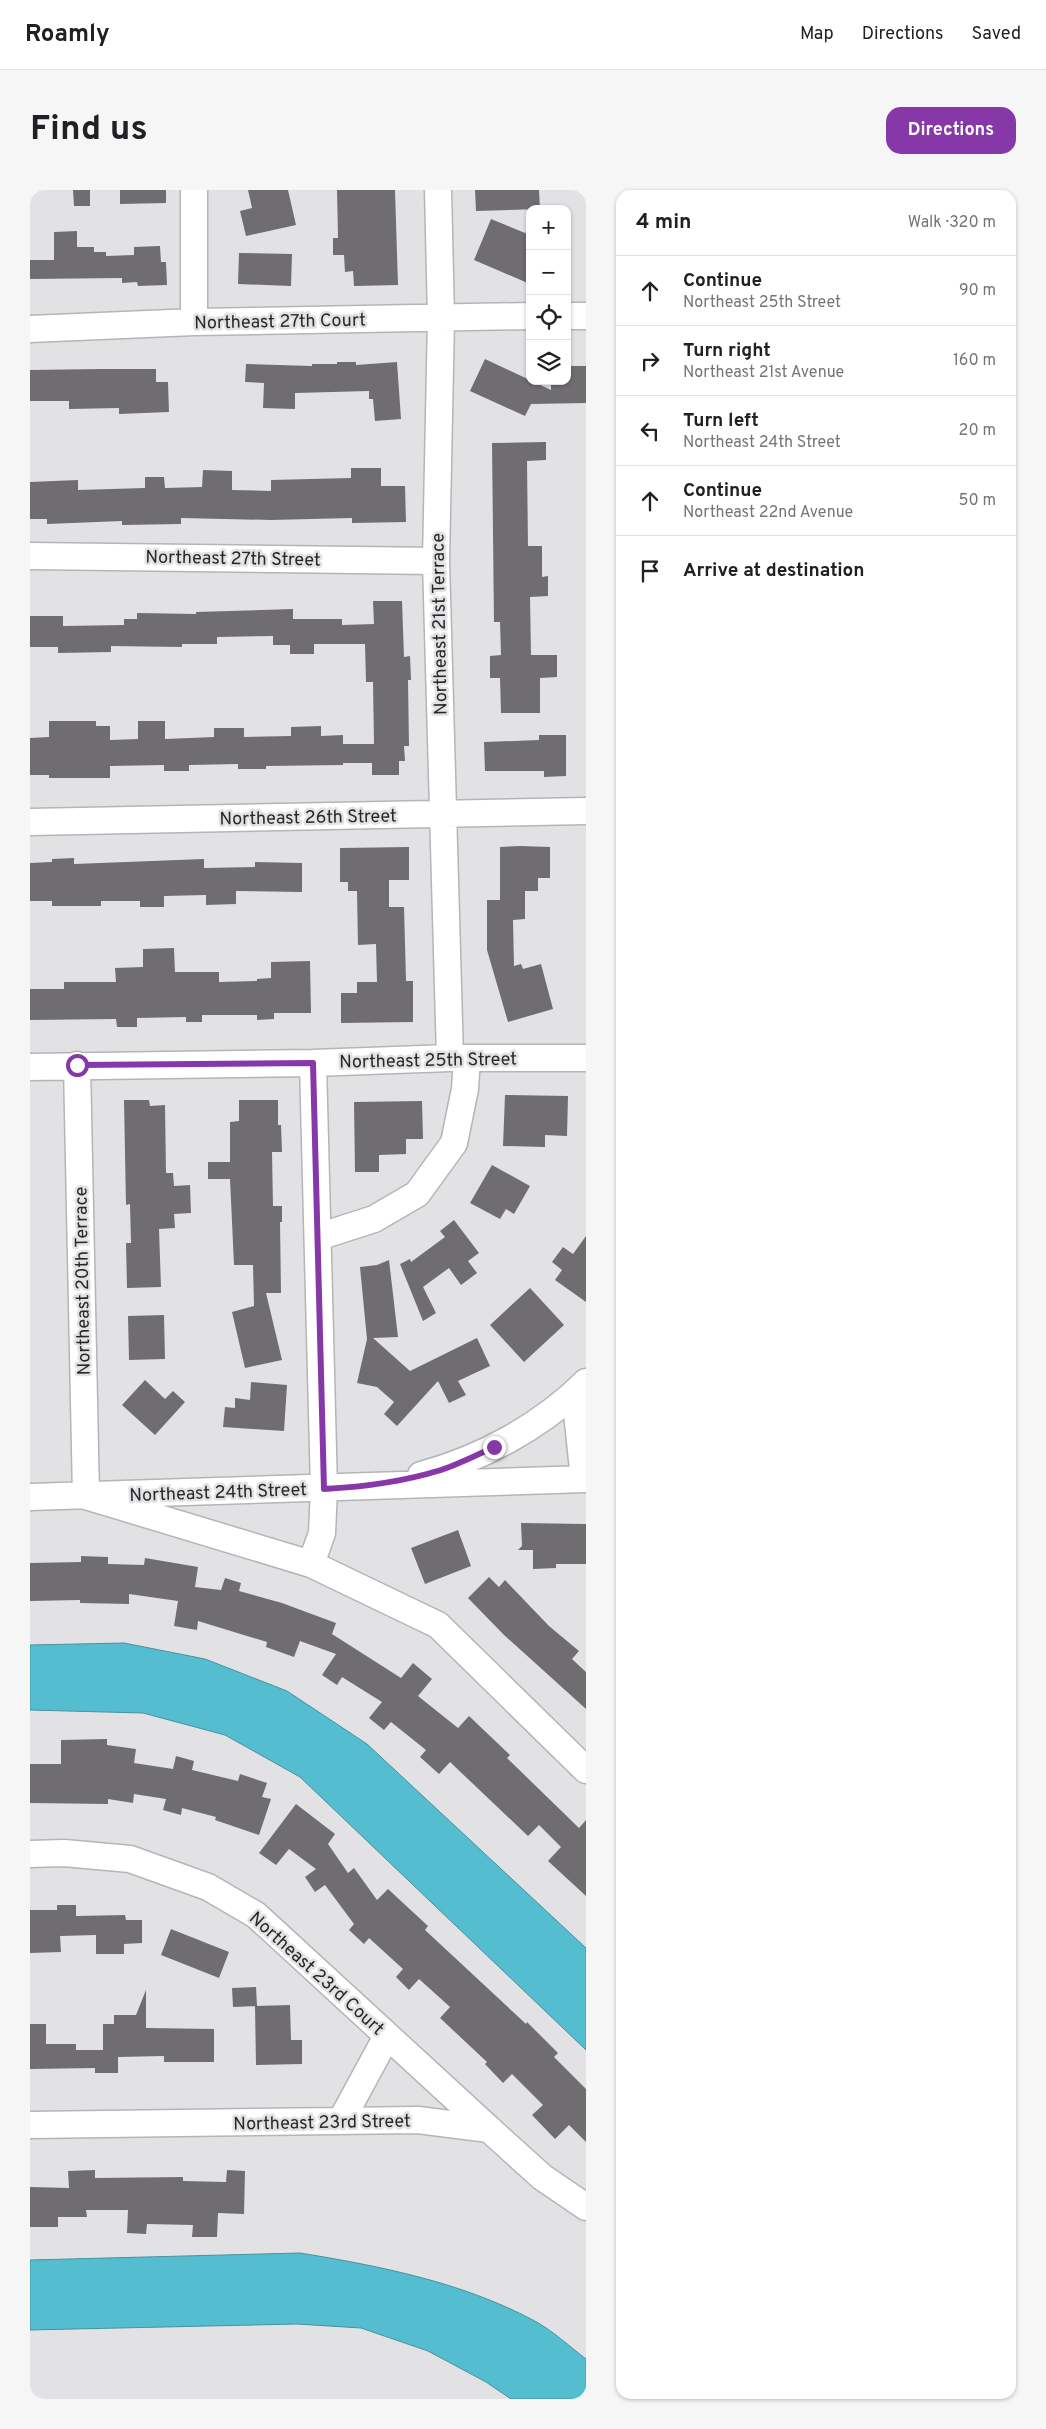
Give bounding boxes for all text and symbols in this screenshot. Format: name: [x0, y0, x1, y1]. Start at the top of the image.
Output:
text: Roamly: [25, 20, 110, 50]
text: Map: [800, 23, 834, 46]
text: Directions: [862, 23, 944, 46]
text: Saved: [972, 23, 1021, 46]
button: Directions: [886, 107, 1016, 154]
text: Find us: [30, 108, 148, 152]
map controls: [526, 205, 571, 385]
button: +: [526, 205, 571, 250]
text: 4 min: [636, 209, 692, 236]
text: Walk · 320 m: [908, 213, 996, 233]
button: −: [526, 250, 571, 295]
text: Continue: [683, 269, 762, 293]
icon: ahead: [636, 277, 664, 305]
text: 90 m: [959, 281, 996, 301]
text: Northeast 25th Street: [683, 293, 841, 313]
button: locate: [526, 295, 571, 340]
street label: Northeast 27th Court: [194, 310, 366, 335]
text: Turn right: [683, 339, 771, 363]
button: layers: [526, 340, 571, 385]
icon: right: [636, 347, 664, 375]
text: 160 m: [953, 351, 996, 371]
text: Northeast 21st Avenue: [683, 363, 844, 383]
text: Turn left: [683, 409, 759, 433]
icon: left: [636, 417, 664, 445]
text: 20 m: [959, 421, 996, 441]
text: Northeast 24th Street: [683, 433, 841, 453]
text: Continue: [683, 479, 762, 503]
icon: ahead: [636, 487, 664, 515]
text: 50 m: [959, 491, 996, 511]
text: Northeast 22nd Avenue: [683, 503, 853, 523]
street label: Northeast 21st Terrace: [427, 533, 454, 715]
street label: Northeast 27th Street: [145, 546, 321, 573]
icon: arrive: [636, 557, 664, 585]
text: Arrive at destination: [683, 559, 864, 583]
street label: Northeast 26th Street: [219, 805, 397, 832]
street label: Northeast 25th Street: [339, 1048, 517, 1075]
route start: [66, 1054, 89, 1077]
street label: Northeast 20th Terrace: [70, 1186, 97, 1376]
route end: [483, 1436, 506, 1459]
street label: Northeast 24th Street: [129, 1479, 307, 1508]
street label: Northeast 23rd Court: [244, 1907, 388, 2041]
street label: Northeast 23rd Street: [233, 2110, 411, 2137]

